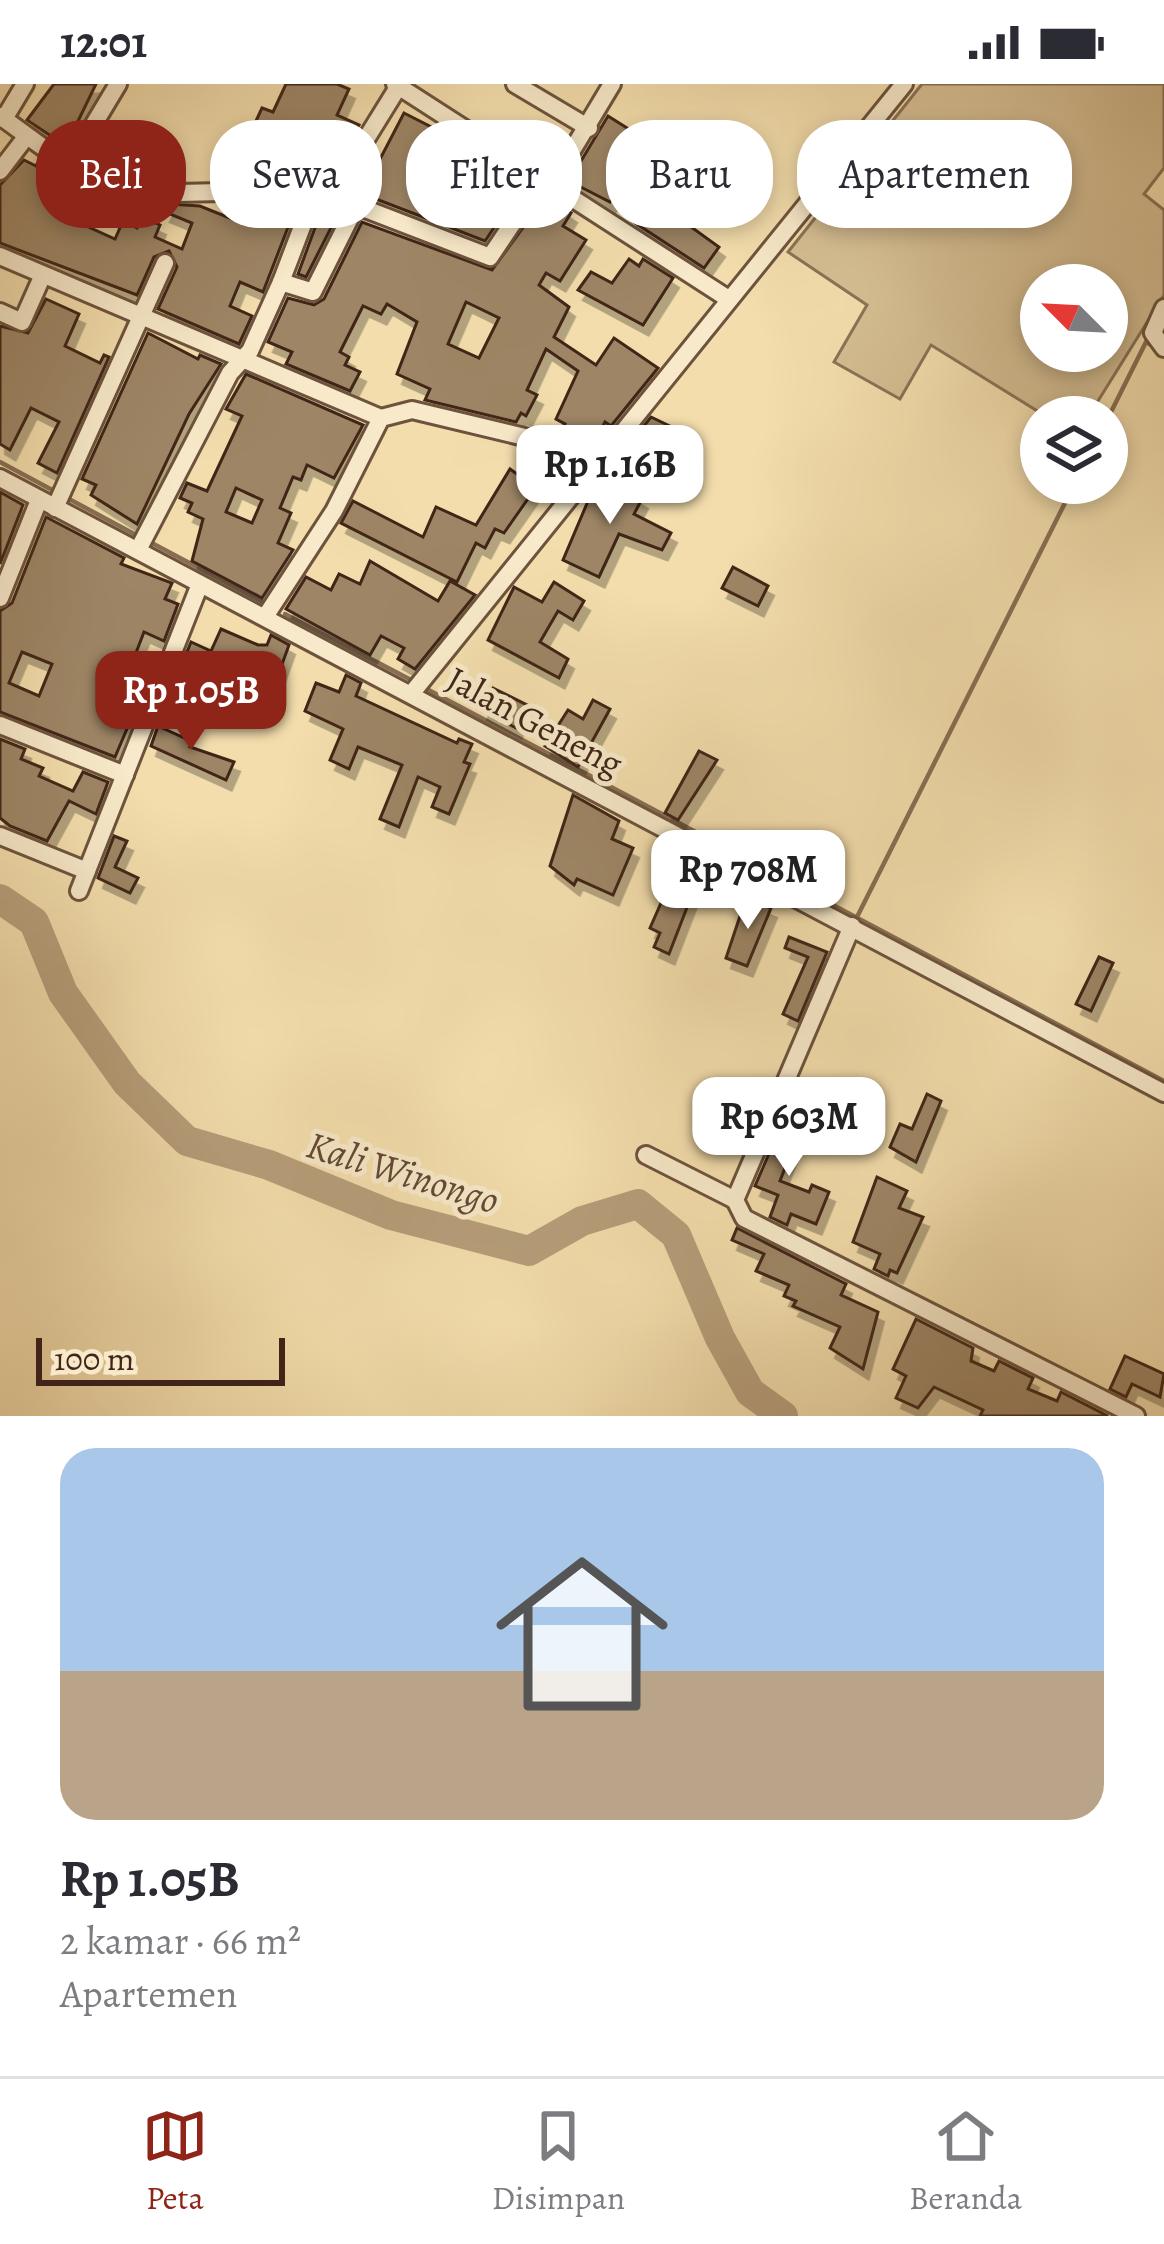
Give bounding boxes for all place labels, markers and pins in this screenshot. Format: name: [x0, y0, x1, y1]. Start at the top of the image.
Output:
pin: Rp 1.16B: [486, 425, 734, 527]
pin: Rp 1.05B: [67, 651, 315, 753]
pin: Rp 708M: [637, 830, 859, 932]
pin: Rp 603M: [678, 1077, 900, 1179]

